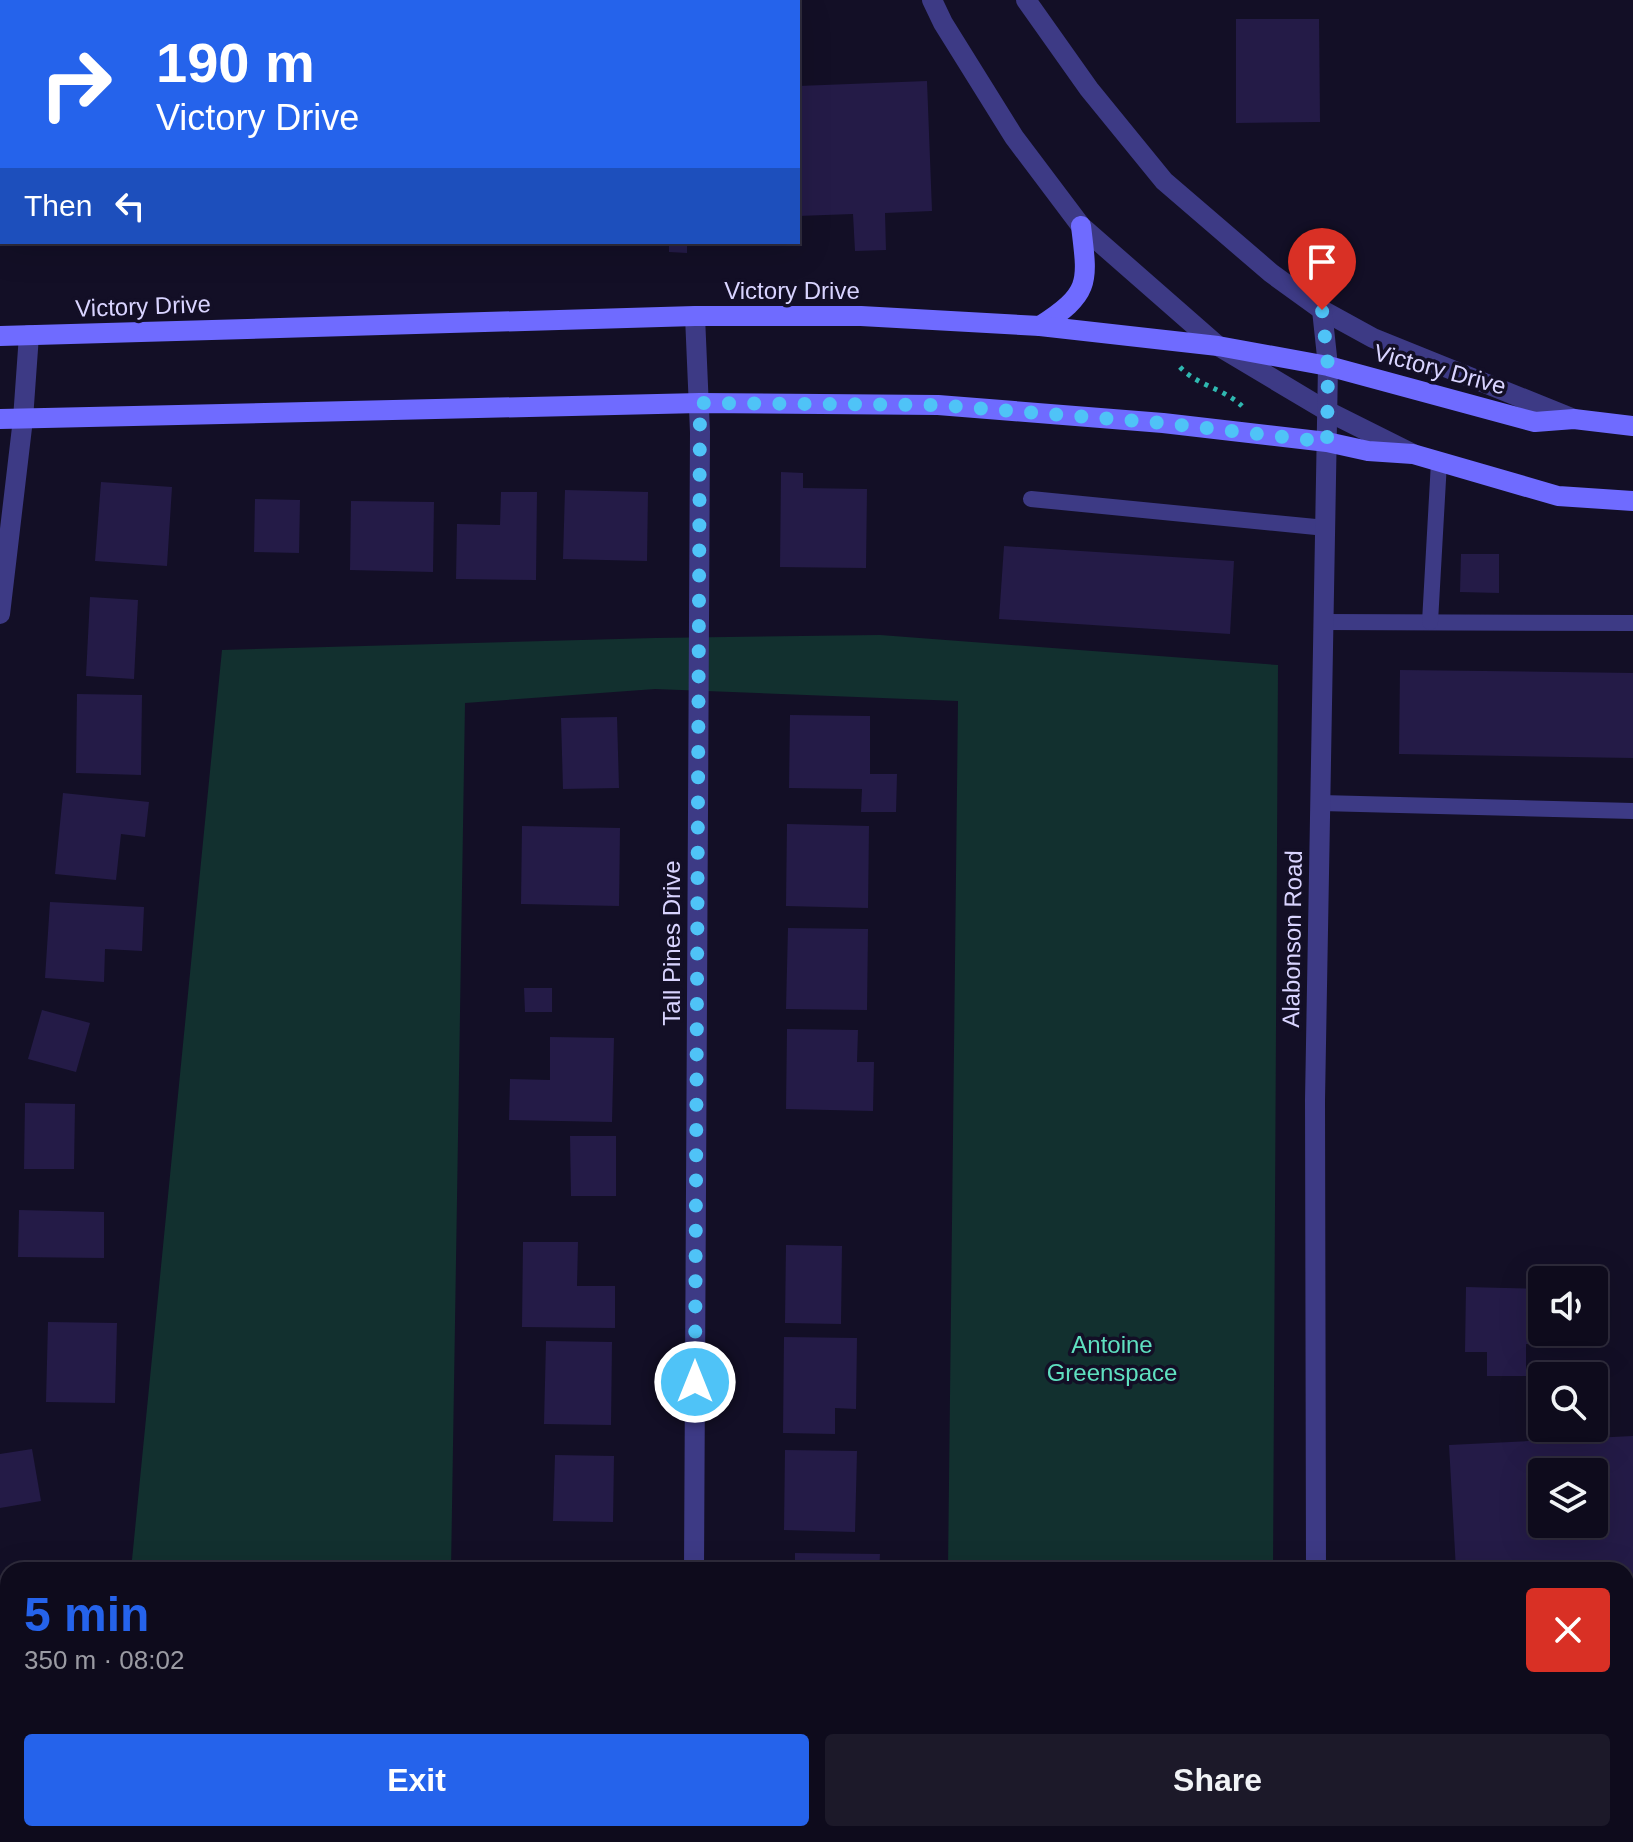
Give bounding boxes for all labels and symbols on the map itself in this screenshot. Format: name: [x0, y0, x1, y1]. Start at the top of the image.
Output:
pin: [1288, 228, 1356, 310]
street label: Victory Drive: [724, 277, 860, 304]
street label: Victory Drive: [75, 290, 211, 322]
street label: Victory Drive: [1371, 338, 1509, 400]
street label: Alabonson Road: [1277, 850, 1307, 1028]
street label: Tall Pines Drive: [658, 860, 685, 1026]
park label: Antoine Greenspace: [1047, 1331, 1177, 1386]
position arrow: [653, 1340, 737, 1424]

